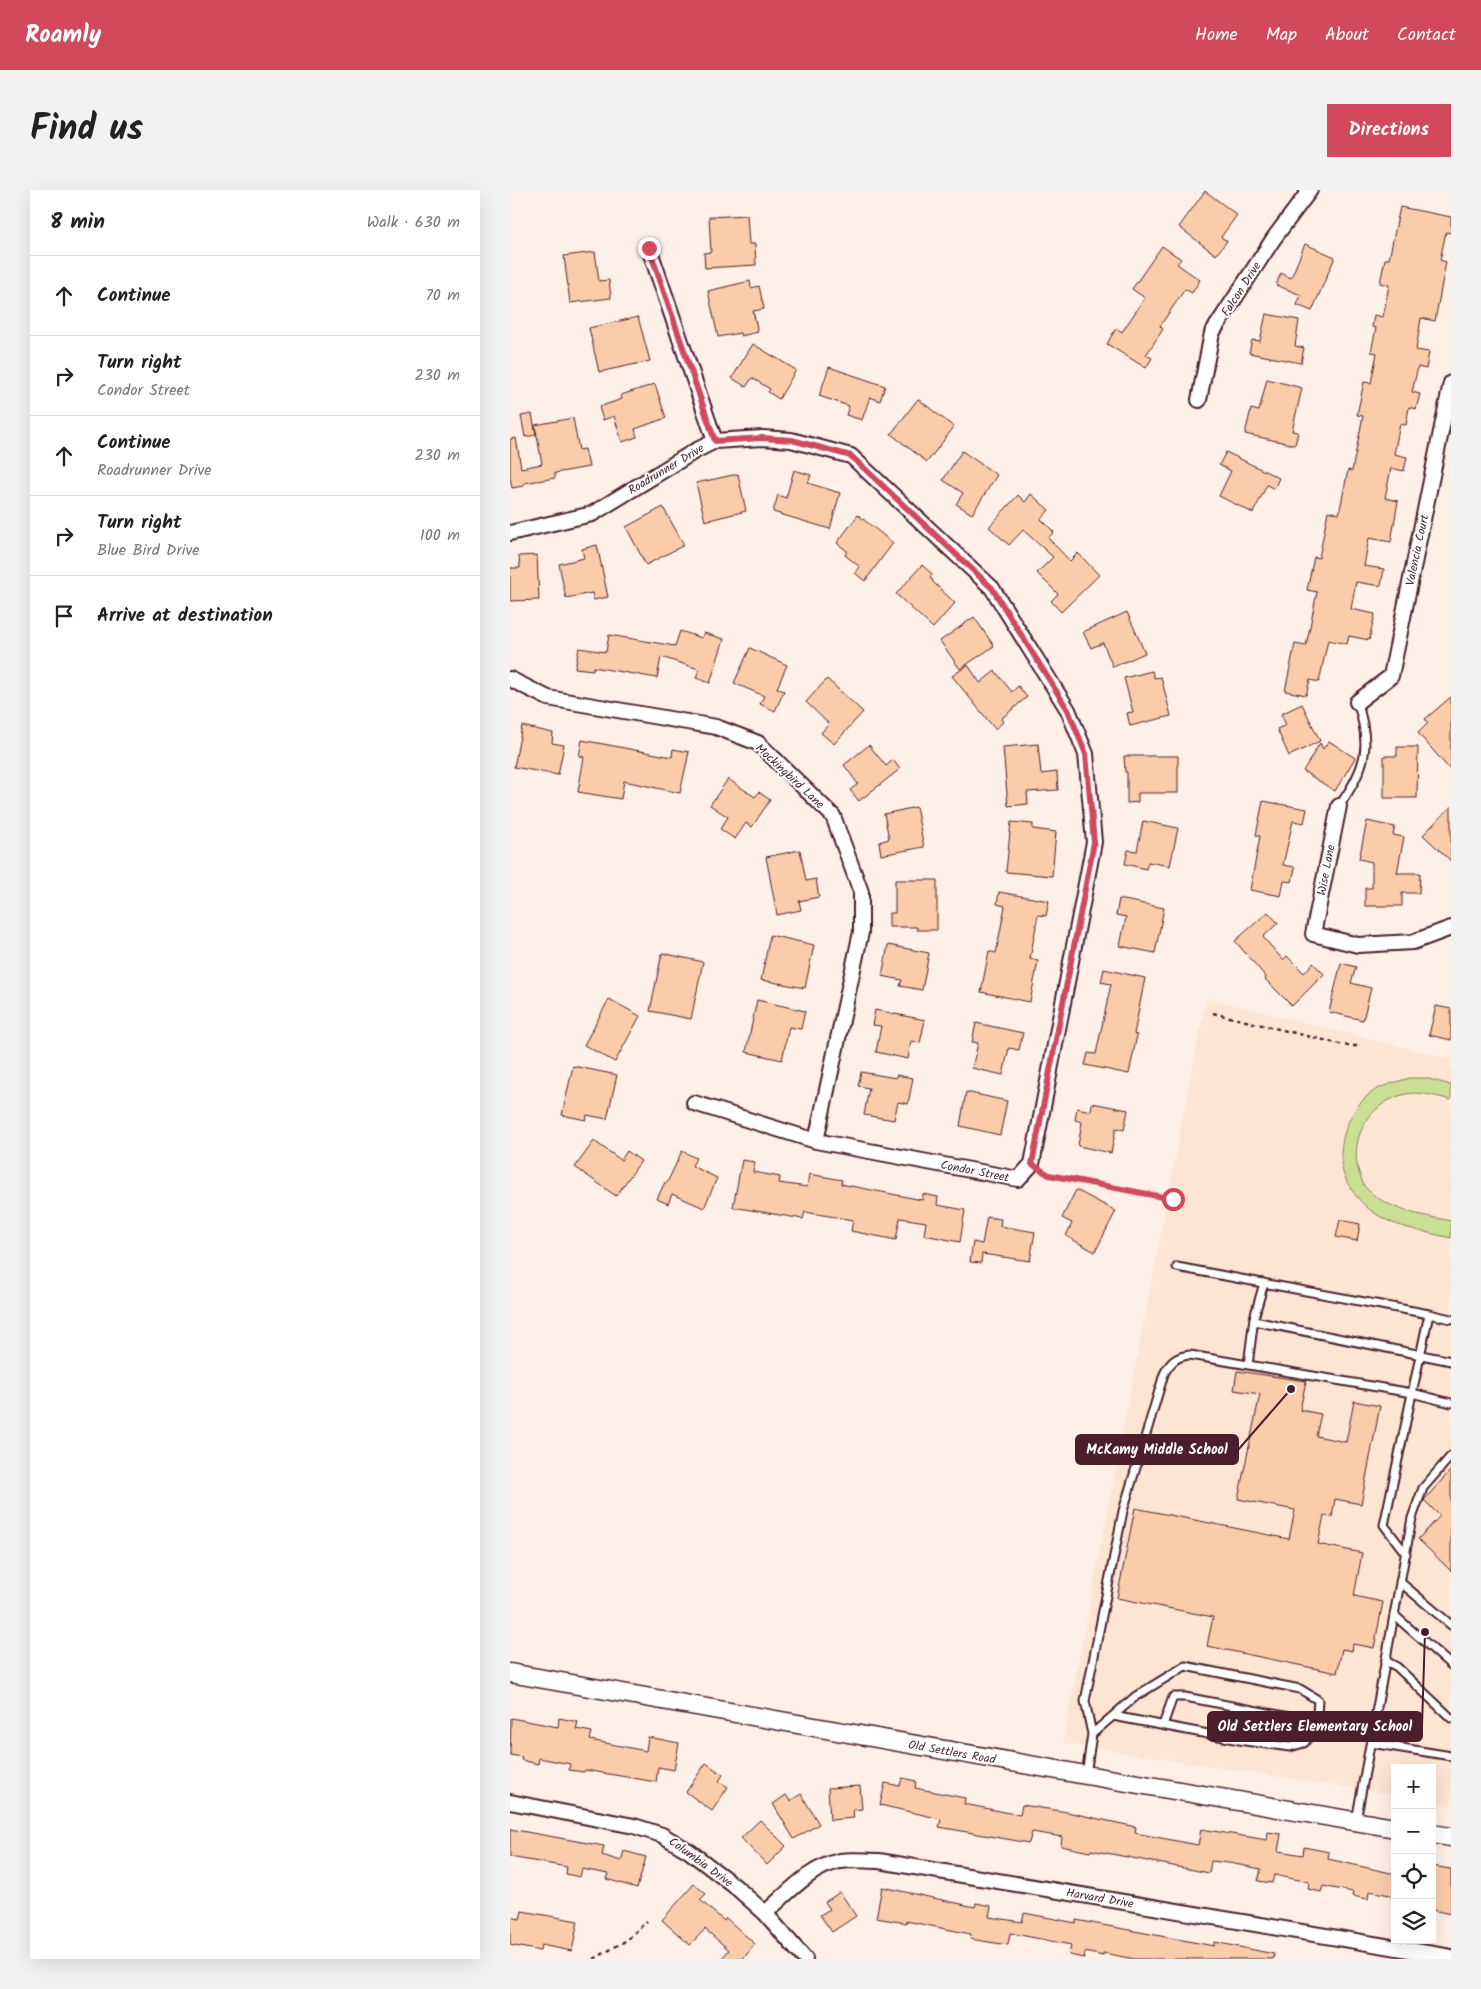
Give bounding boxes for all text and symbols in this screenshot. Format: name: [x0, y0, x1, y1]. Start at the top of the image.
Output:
text: Roamly: [25, 16, 101, 55]
text: Home: [1195, 21, 1238, 50]
text: Map: [1266, 21, 1297, 50]
text: About: [1325, 21, 1369, 50]
text: Contact: [1397, 21, 1456, 50]
text: Find us: [30, 102, 143, 158]
button: Directions: [1327, 104, 1451, 157]
text: 8 min: [50, 206, 105, 239]
text: Walk · 630 m: [367, 210, 460, 235]
route end: [638, 237, 661, 260]
street label: Falcon Drive: [1217, 258, 1267, 320]
text: Continue: [97, 281, 170, 311]
icon: ahead: [50, 282, 78, 310]
text: 70 m: [425, 283, 460, 308]
text: Turn right: [97, 348, 182, 378]
icon: right: [50, 362, 78, 390]
text: 230 m: [414, 363, 460, 388]
text: Condor Street: [97, 378, 190, 403]
text: Continue: [97, 428, 170, 458]
street label: Roadrunner Drive: [625, 439, 708, 500]
icon: ahead: [50, 442, 78, 470]
text: 230 m: [414, 443, 460, 468]
text: Roadrunner Drive: [97, 458, 211, 483]
text: Turn right: [97, 508, 182, 538]
street label: Valencia Court: [1401, 512, 1434, 587]
icon: right: [50, 522, 78, 550]
text: 100 m: [420, 523, 460, 548]
text: Blue Bird Drive: [97, 538, 200, 563]
text: Arrive at destination: [97, 601, 273, 631]
icon: arrive: [50, 602, 78, 630]
street label: Mockingbird Lane: [751, 739, 829, 814]
street label: Wise Lane: [1312, 842, 1341, 897]
street label: Condor Street: [939, 1156, 1011, 1188]
route start: [1162, 1188, 1185, 1211]
callout: McKamy Middle School: [1076, 1435, 1238, 1464]
text: McKamy Middle School: [1086, 1439, 1228, 1461]
callout: Old Settlers Elementary School: [1208, 1712, 1422, 1741]
text: Old Settlers Elementary School: [1218, 1716, 1413, 1738]
street label: Old Settlers Road: [907, 1735, 998, 1770]
map controls: [1391, 1764, 1436, 1944]
button: +: [1391, 1764, 1436, 1809]
button: −: [1391, 1809, 1436, 1854]
street label: Columbia Drive: [665, 1833, 737, 1893]
button: locate: [1391, 1854, 1436, 1899]
street label: Harvard Drive: [1065, 1883, 1136, 1914]
button: layers: [1391, 1899, 1436, 1944]

